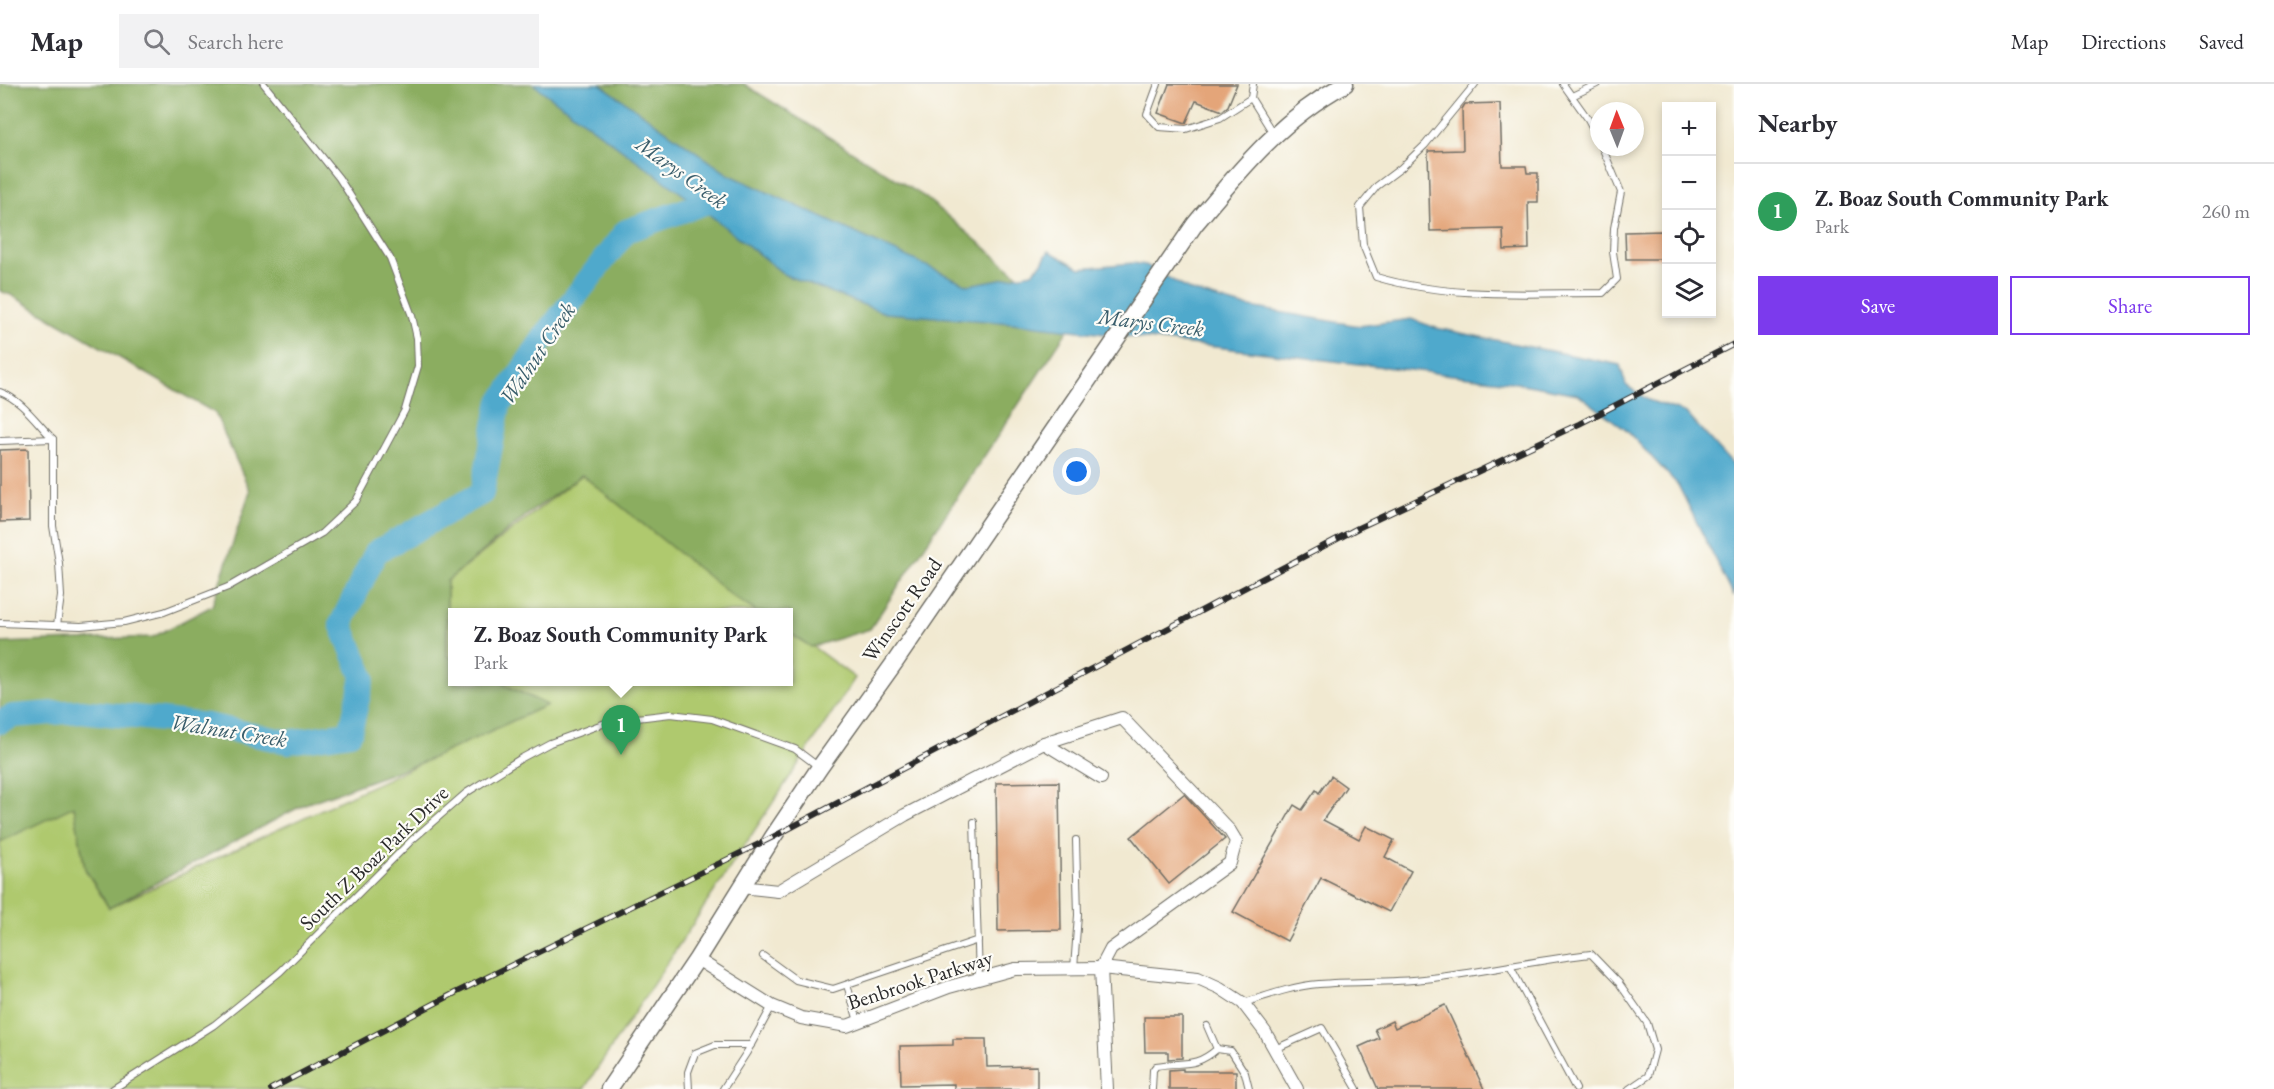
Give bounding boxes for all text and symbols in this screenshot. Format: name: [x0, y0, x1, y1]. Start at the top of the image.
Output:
search box: [119, 14, 539, 68]
text: Map: [30, 23, 83, 59]
icon: search: [140, 25, 173, 58]
text: Search here: [188, 27, 283, 56]
text: Map: [2011, 28, 2048, 55]
text: Directions: [2081, 28, 2166, 55]
text: Saved: [2199, 28, 2244, 55]
north arrow: [1590, 102, 1644, 156]
map controls: [1662, 102, 1716, 318]
button: +: [1662, 102, 1716, 156]
text: Nearby: [1758, 106, 1838, 140]
water label: Marys Creek: [628, 128, 733, 215]
button: −: [1662, 156, 1716, 210]
text: Z. Boaz South Community Park: [1815, 184, 2108, 213]
text: 1: [1772, 198, 1783, 224]
text: 260 m: [2202, 198, 2250, 224]
button: locate: [1662, 210, 1716, 264]
text: Park: [1815, 213, 1849, 239]
button: layers: [1662, 264, 1716, 318]
button: Save: [1758, 276, 1998, 335]
button: Share: [2010, 276, 2250, 335]
water label: Walnut Creek: [493, 297, 582, 410]
water label: Marys Creek: [1094, 301, 1206, 343]
your location: [1062, 457, 1091, 486]
street label: Winscott Road: [856, 552, 948, 667]
popup: [448, 608, 793, 686]
text: Z. Boaz South Community Park: [474, 620, 767, 649]
text: Park: [474, 649, 508, 675]
pin: 1: [602, 706, 640, 755]
water label: Walnut Creek: [169, 707, 289, 754]
street label: South Z Boaz Park Drive: [293, 780, 454, 936]
street label: Benbrook Parkway: [844, 943, 997, 1016]

